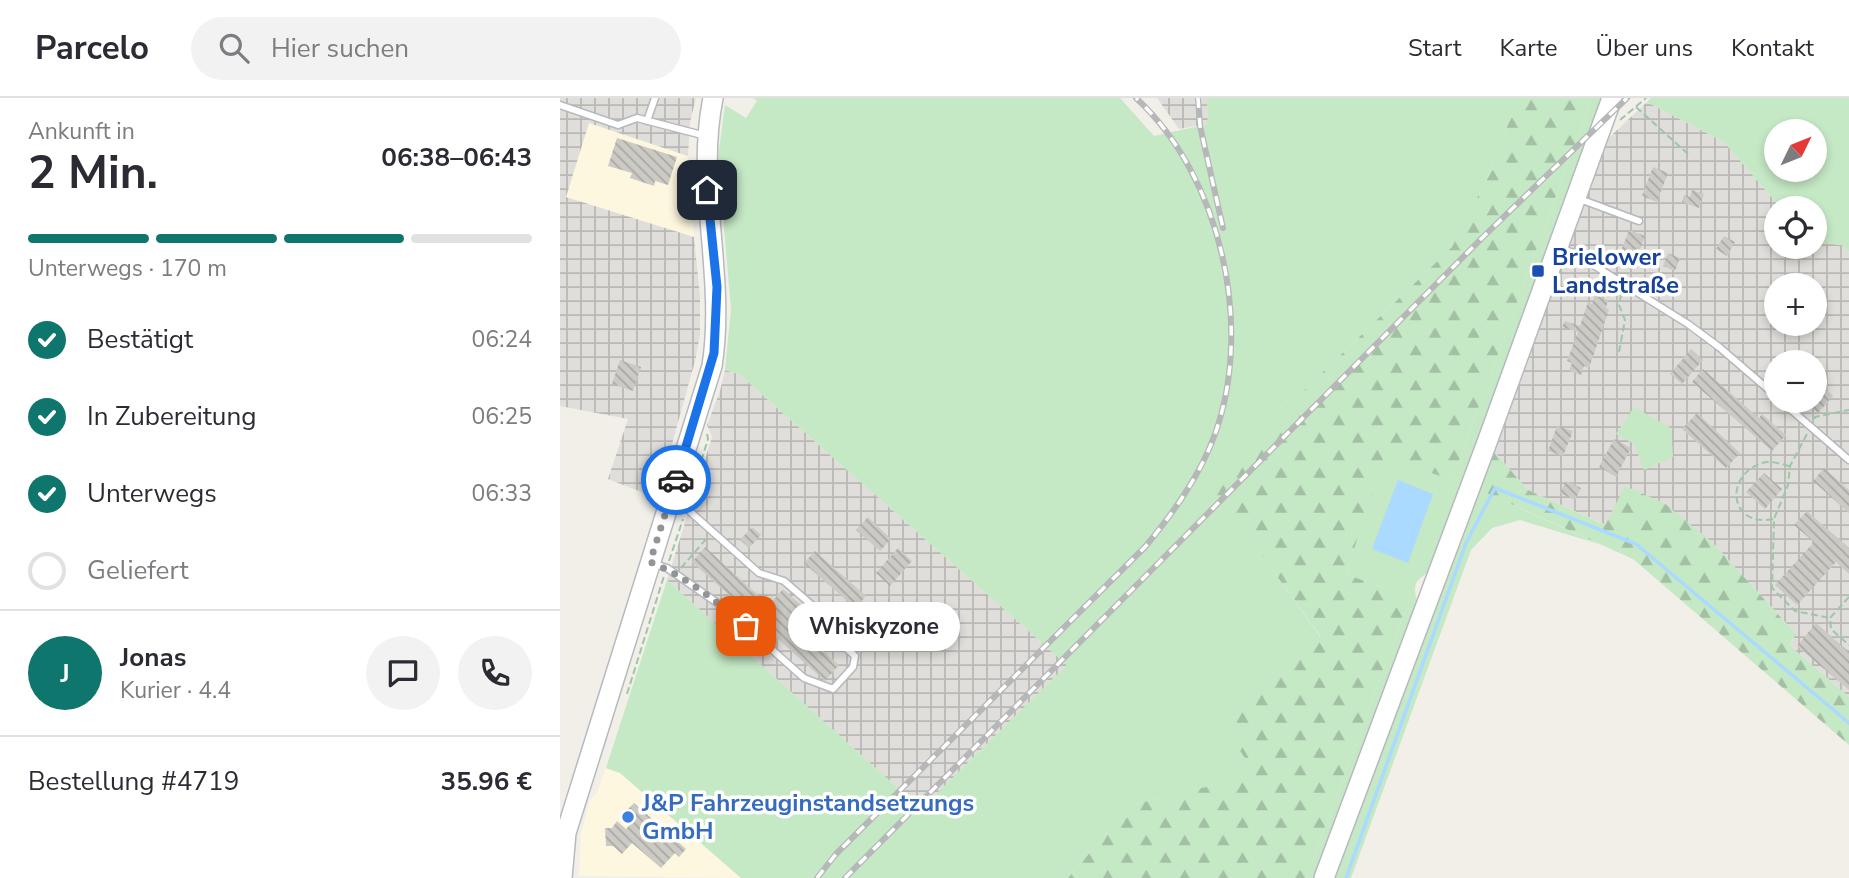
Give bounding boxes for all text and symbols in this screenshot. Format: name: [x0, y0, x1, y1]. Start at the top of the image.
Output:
search box: [191, 17, 681, 80]
text: Parcelo: [35, 26, 149, 71]
icon: search: [215, 29, 253, 67]
text: Hier suchen: [271, 31, 409, 66]
text: Start: [1408, 32, 1461, 64]
text: Karte: [1499, 32, 1557, 64]
text: Über uns: [1595, 32, 1693, 64]
text: Kontakt: [1731, 32, 1814, 64]
text: Ankunft in: [28, 116, 135, 147]
north arrow: [1764, 119, 1827, 182]
map controls: [1764, 119, 1827, 413]
text: 06:38–06:43: [381, 140, 532, 175]
text: 2 Min.: [28, 141, 158, 204]
pin: [677, 160, 737, 220]
icon: home: [688, 171, 726, 209]
button: locate: [1764, 196, 1827, 259]
place label: Brielower Landstraße: [1552, 241, 1679, 301]
text: Unterwegs · 170 m: [28, 253, 227, 284]
marker: Brielower Landstraße: [1530, 263, 1546, 279]
button: +: [1764, 273, 1827, 336]
icon: check: [28, 321, 66, 359]
text: Bestätigt: [87, 322, 193, 357]
text: 06:24: [472, 324, 532, 355]
button: −: [1764, 350, 1827, 413]
icon: check: [28, 398, 66, 436]
text: In Zubereitung: [87, 399, 256, 434]
text: 06:25: [472, 401, 532, 432]
courier: [641, 445, 711, 515]
icon: car: [657, 461, 695, 499]
icon: check: [28, 475, 66, 513]
text: Unterwegs: [87, 476, 217, 511]
text: 06:33: [472, 478, 532, 509]
text: Geliefert: [87, 553, 188, 588]
pin: [716, 596, 776, 656]
callout: Whiskyzone: [788, 602, 960, 650]
icon: bag: [727, 607, 765, 645]
text: Whiskyzone: [809, 611, 939, 642]
button: chat: [366, 636, 440, 710]
button: phone: [458, 636, 532, 710]
text: Jonas: [120, 640, 186, 675]
text: J: [60, 656, 70, 691]
text: Kurier · 4.4: [120, 675, 231, 706]
text: Bestellung #4719: [28, 764, 239, 799]
text: 35.96 €: [441, 764, 532, 799]
place label: J&P Fahrzeuginstandsetzungs GmbH: [641, 787, 974, 847]
marker: J&P Fahrzeuginstandsetzungs GmbH: [620, 809, 636, 825]

